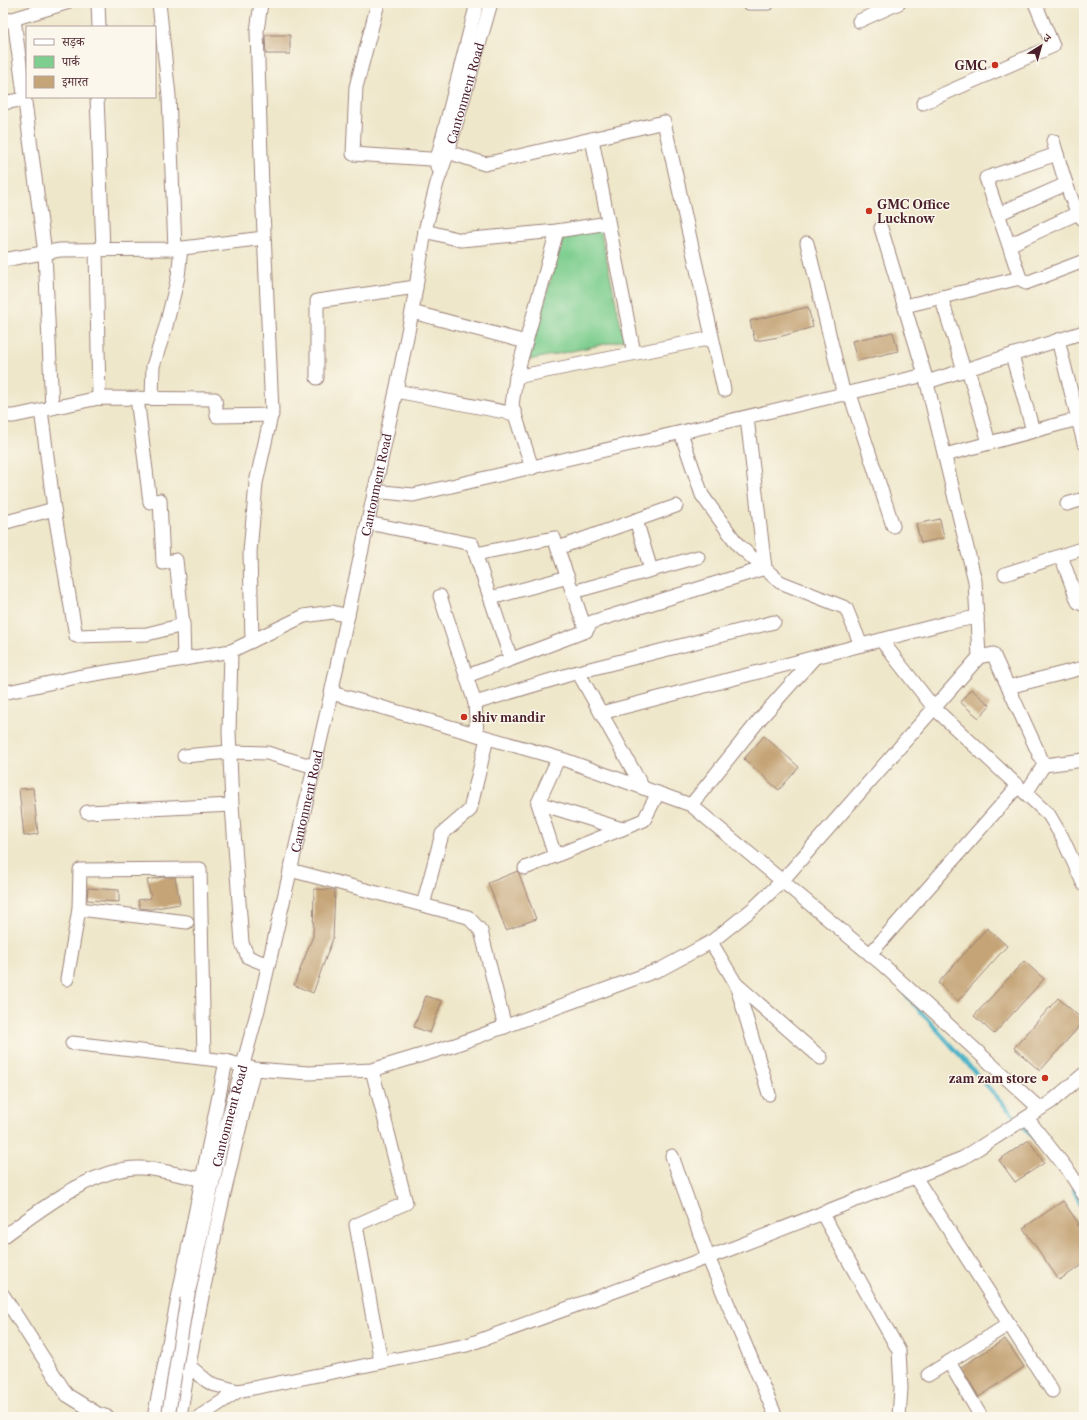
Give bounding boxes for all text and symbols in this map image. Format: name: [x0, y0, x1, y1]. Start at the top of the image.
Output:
legend: [26, 26, 156, 98]
north arrow: [1021, 26, 1061, 66]
text: उ: [1040, 30, 1055, 46]
text: सड़क: [61, 34, 86, 49]
street label: Cantonment Road: [443, 40, 487, 146]
text: पार्क: [61, 54, 81, 69]
place label: GMC: [955, 58, 987, 73]
marker: GMC: [990, 60, 1000, 70]
text: इमारत: [61, 74, 89, 89]
place label: GMC Office Lucknow: [877, 197, 950, 226]
marker: GMC Office Lucknow: [864, 206, 874, 216]
street label: Cantonment Road: [358, 431, 394, 538]
place label: shiv mandir: [472, 710, 545, 725]
marker: shiv mandir: [459, 712, 469, 722]
street label: Cantonment Road: [287, 748, 326, 854]
street label: Cantonment Road: [209, 1063, 250, 1168]
place label: zam zam store: [949, 1071, 1037, 1086]
marker: zam zam store: [1040, 1073, 1050, 1083]

